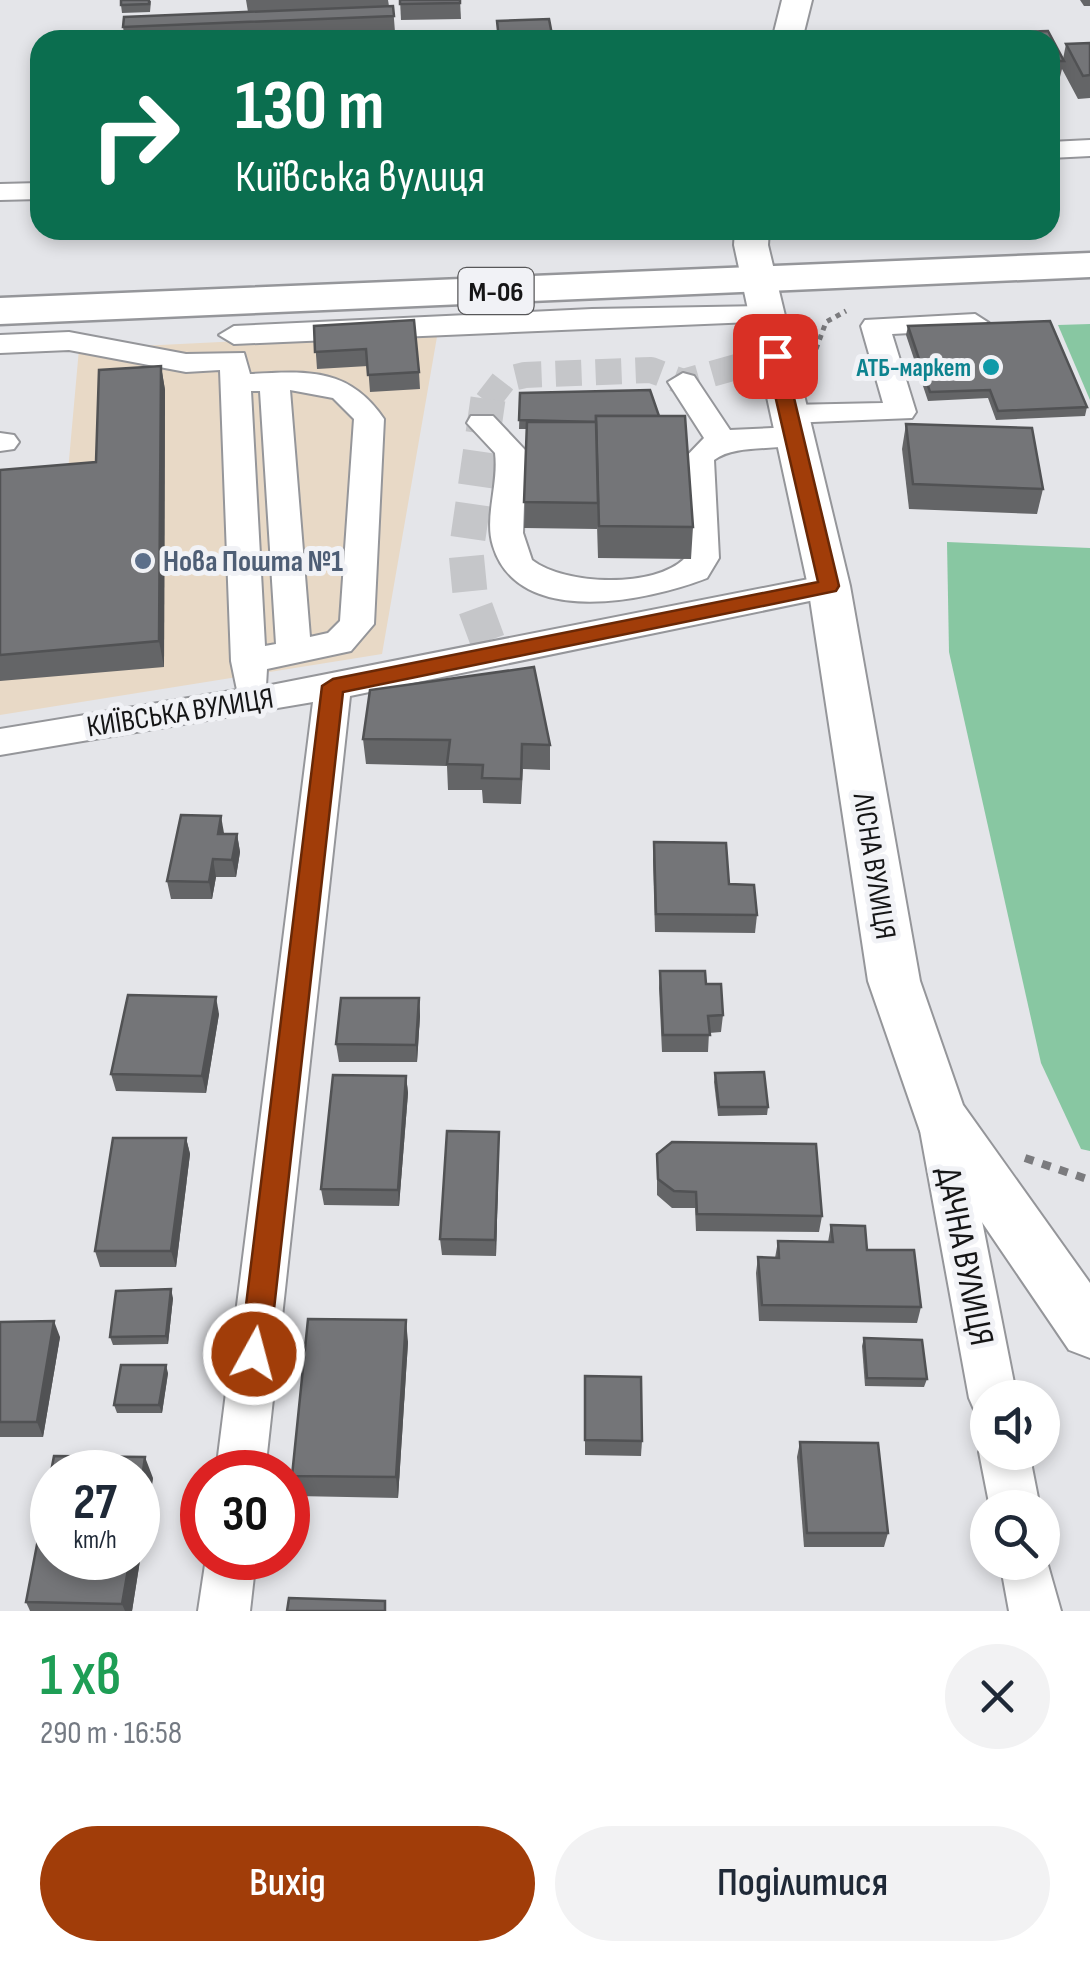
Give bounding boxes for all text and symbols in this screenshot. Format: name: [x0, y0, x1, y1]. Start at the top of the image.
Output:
text: 130 m: [235, 65, 384, 149]
icon: right: [70, 70, 200, 200]
text: Київська вулиця: [235, 150, 485, 205]
road number: М-06: [458, 268, 534, 314]
pin: [733, 314, 818, 399]
icon: arrive: [748, 329, 803, 384]
place label: АТБ-маркет: [856, 353, 971, 384]
marker: АТБ-маркет: [980, 356, 1002, 378]
place label: Нова Пошта №1: [163, 544, 343, 580]
marker: Нова Пошта №1: [132, 550, 154, 572]
street label: КИЇВСЬКА ВУЛИЦЯ: [84, 680, 276, 745]
street label: ЛІСНА ВУЛИЦЯ: [845, 790, 903, 942]
street label: ДАЧНА ВУЛИЦЯ: [926, 1163, 1003, 1349]
position arrow: [202, 1302, 306, 1406]
map controls: [970, 1380, 1060, 1580]
button: sound: [970, 1380, 1060, 1470]
speed limit sign: 30: [180, 1450, 310, 1580]
text: 27: [73, 1473, 117, 1533]
button: search: [970, 1490, 1060, 1580]
text: km/h: [73, 1525, 117, 1556]
text: 1 хв: [40, 1640, 121, 1712]
button: close: [945, 1644, 1050, 1749]
text: 290 m · 16:58: [40, 1714, 182, 1753]
button: Вихід: [40, 1826, 535, 1941]
button: Поділитися: [555, 1826, 1050, 1941]

